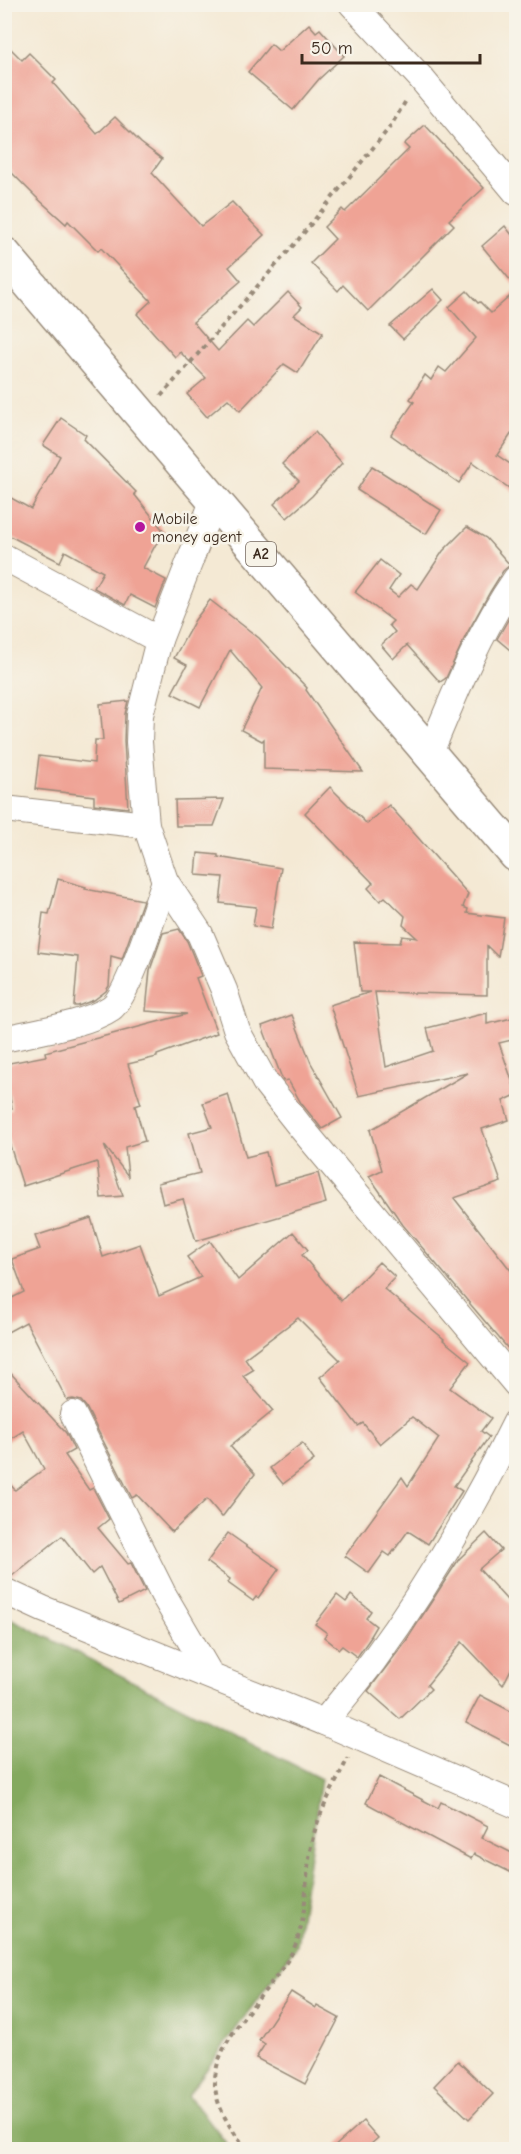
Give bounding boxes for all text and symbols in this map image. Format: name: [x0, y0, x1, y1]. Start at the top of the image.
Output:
scale bar: [302, 27, 480, 65]
text: 50 m: [311, 38, 353, 59]
place label: Mobile money agent: [152, 510, 242, 546]
marker: Mobile money agent: [133, 520, 147, 534]
road number: A2: [246, 542, 276, 566]

